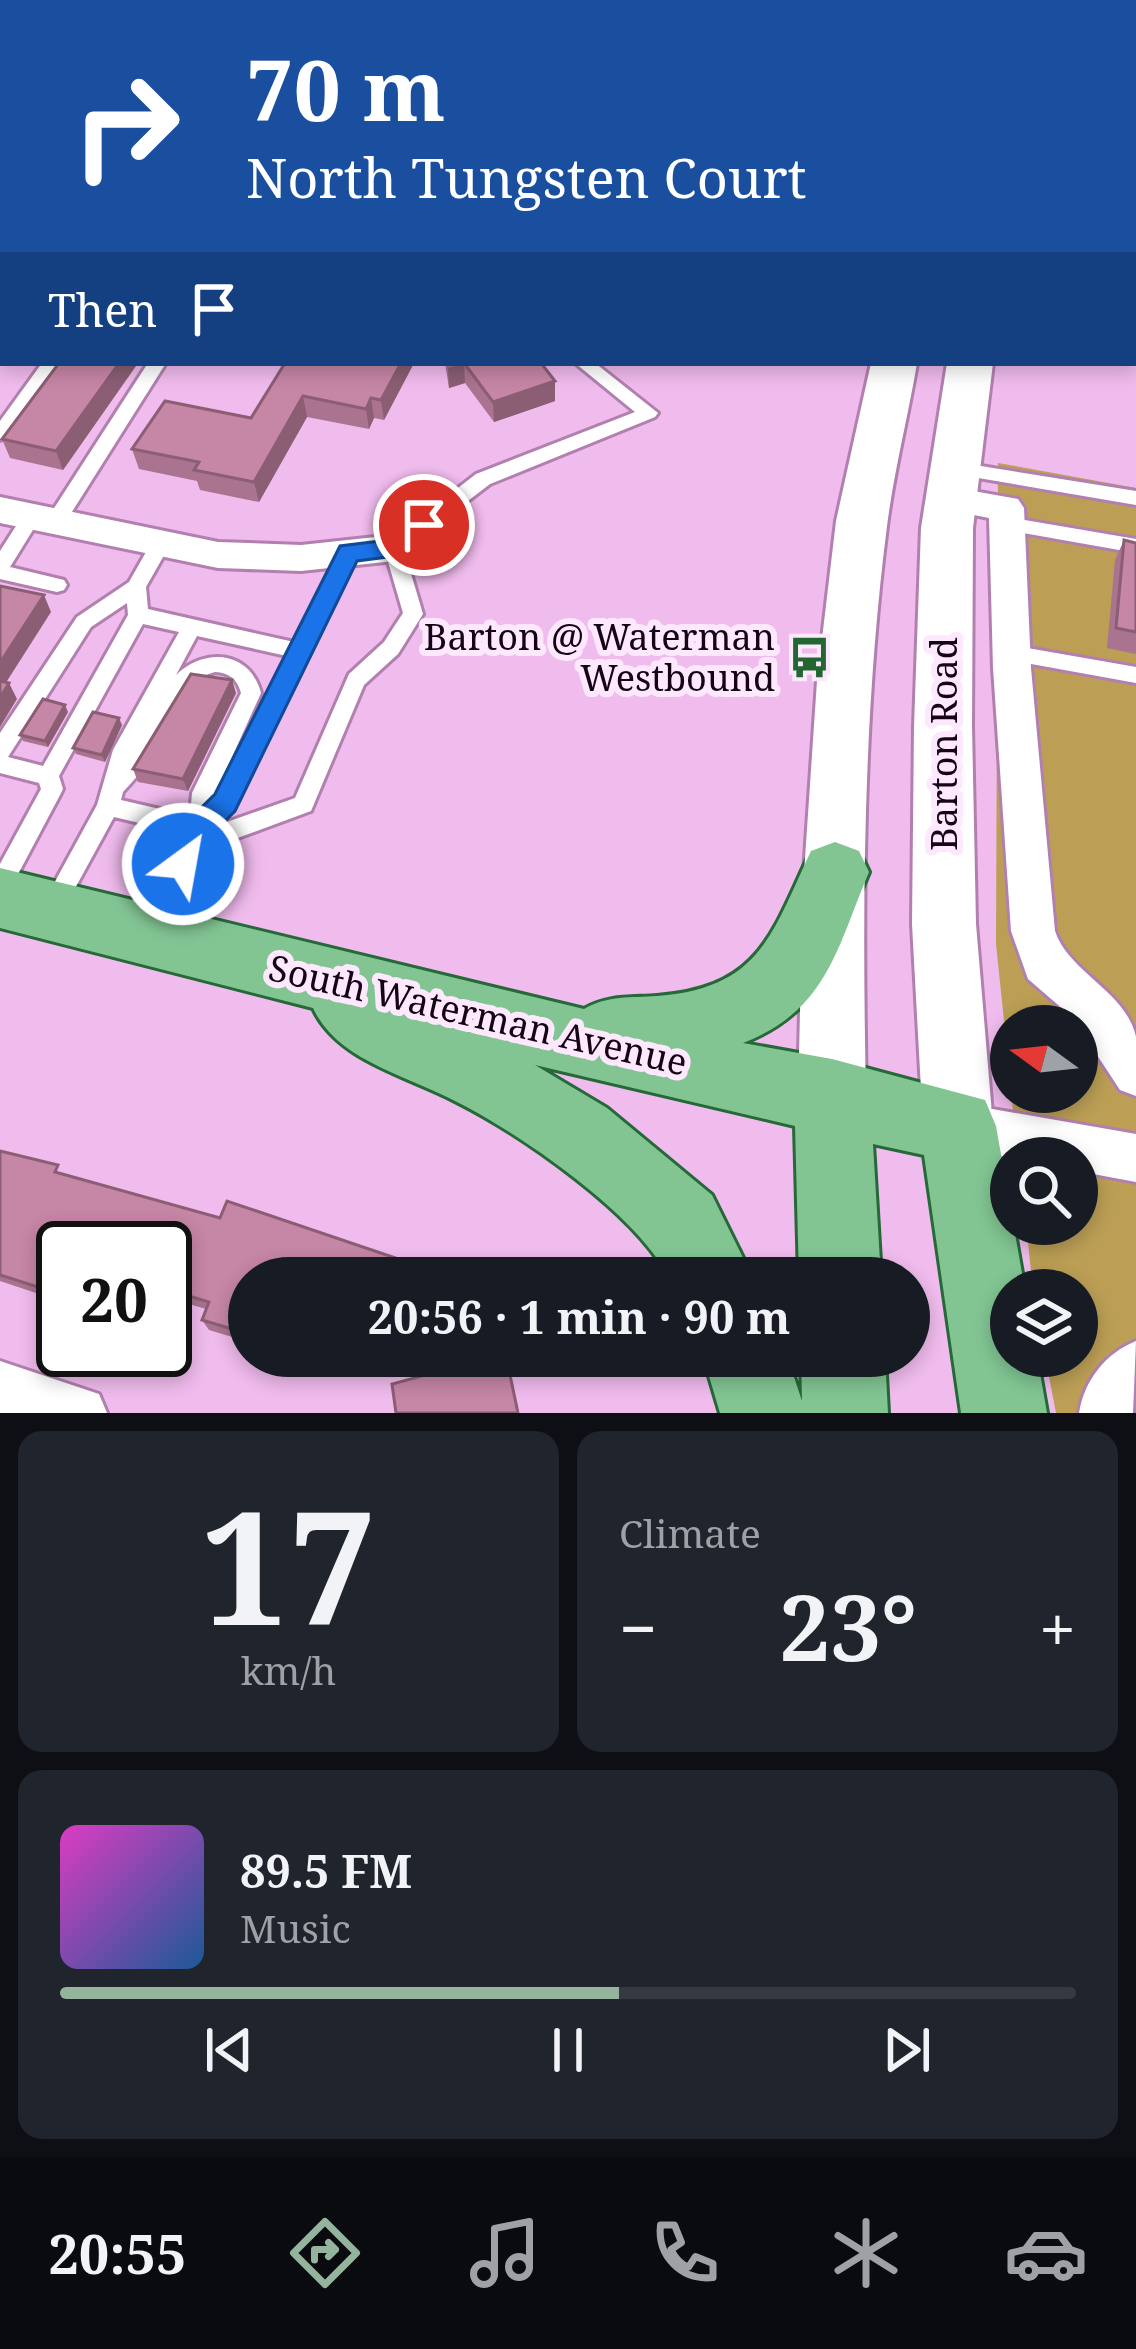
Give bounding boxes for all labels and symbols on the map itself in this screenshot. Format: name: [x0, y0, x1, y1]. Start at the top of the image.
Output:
pin: [373, 474, 475, 576]
place label: Barton @ Waterman Westbound: [424, 612, 775, 702]
bus stop icon: Barton @ Waterman Westbound: [786, 635, 832, 681]
street label: Barton Road: [919, 637, 968, 851]
position arrow: [120, 801, 246, 927]
street label: South Waterman Avenue: [264, 943, 692, 1087]
north arrow: [990, 1005, 1098, 1113]
speed limit sign: 20: [36, 1221, 192, 1377]

